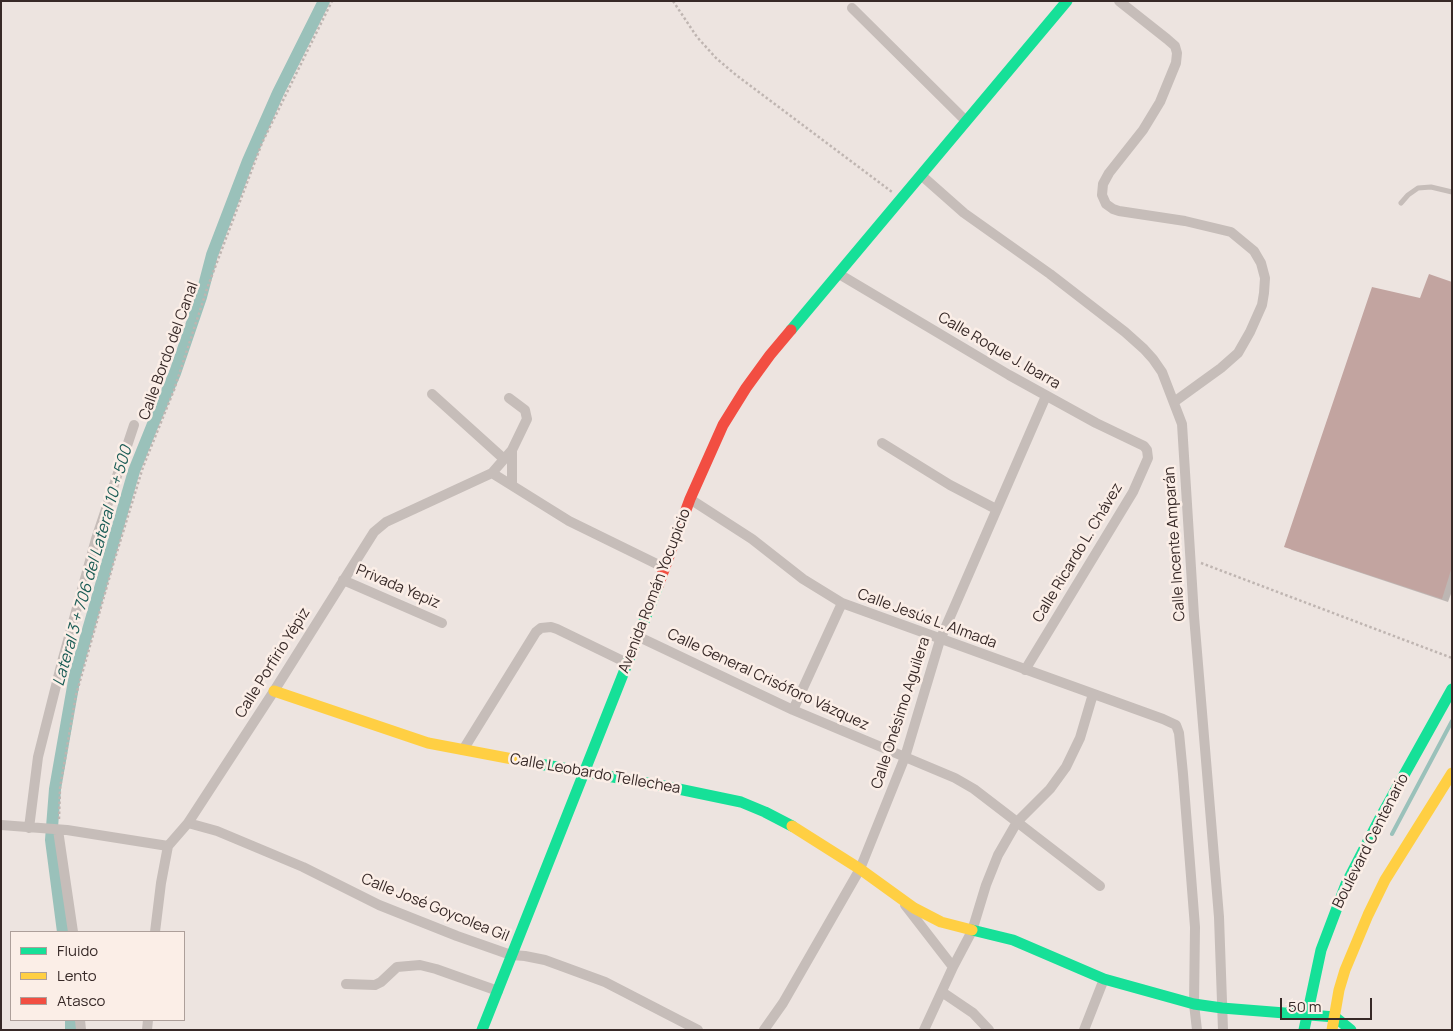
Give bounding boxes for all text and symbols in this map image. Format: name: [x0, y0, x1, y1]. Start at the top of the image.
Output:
street label: Calle Bordo del Canal: [136, 279, 202, 423]
street label: Calle Roque J. Ibarra: [935, 309, 1063, 393]
water label: Lateral 3 + 706 del Lateral 10 + 500: [49, 444, 137, 688]
street label: Calle Incente Amparán: [1161, 466, 1189, 622]
street label: Calle Ricardo L. Chávez: [1029, 480, 1127, 626]
street label: Avenida Román Yocupicio: [615, 506, 695, 676]
street label: Privada Yepiz: [353, 561, 443, 613]
street label: Calle Jesús L. Almada: [855, 585, 999, 653]
street label: Calle Porfirio Yépiz: [232, 604, 314, 722]
street label: Calle General Crisóforo Vázquez: [664, 625, 872, 735]
street label: Calle Onésimo Aguilera: [868, 635, 934, 791]
street label: Calle Leobardo Tellechea: [508, 750, 682, 798]
street label: Boulevard Centenario: [1329, 771, 1413, 911]
street label: Calle José Goycolea Gil: [358, 870, 512, 946]
legend: [10, 931, 185, 1021]
text: Fluido: [57, 940, 98, 961]
text: Lento: [57, 965, 97, 986]
scale bar: [1283, 988, 1376, 1020]
text: Atasco: [57, 990, 105, 1011]
text: 50 m: [1288, 996, 1322, 1017]

